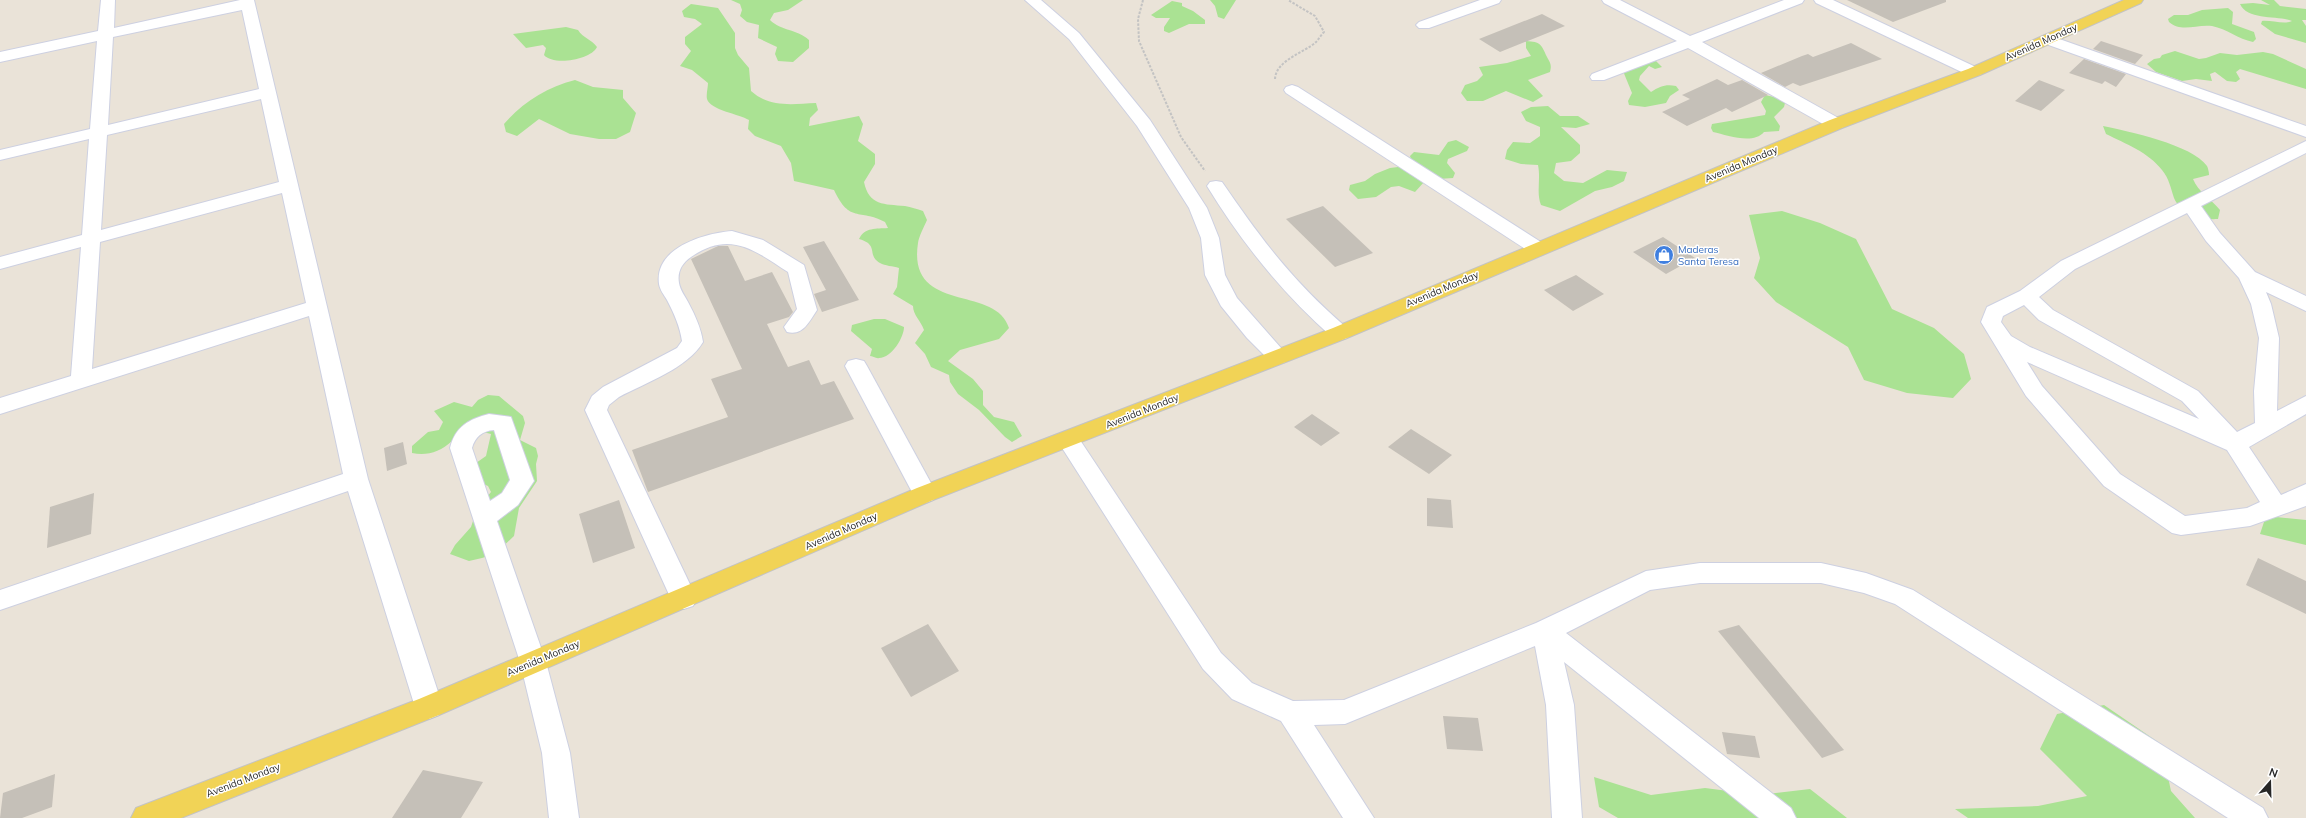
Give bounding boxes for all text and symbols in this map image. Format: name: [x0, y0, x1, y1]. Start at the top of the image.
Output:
street label: Avenida Monday: [2003, 20, 2080, 64]
street label: Avenida Monday: [1703, 143, 1780, 185]
place label: Maderas Santa Teresa: [1678, 243, 1739, 268]
shop icon: Maderas Santa Teresa: [1653, 244, 1675, 266]
street label: Avenida Monday: [1404, 268, 1481, 310]
street label: Avenida Monday: [1103, 390, 1181, 432]
street label: Avenida Monday: [803, 509, 880, 553]
street label: Avenida Monday: [505, 637, 582, 679]
street label: Avenida Monday: [204, 760, 282, 800]
north arrow: [2250, 762, 2290, 802]
text: N: [2267, 765, 2280, 781]

